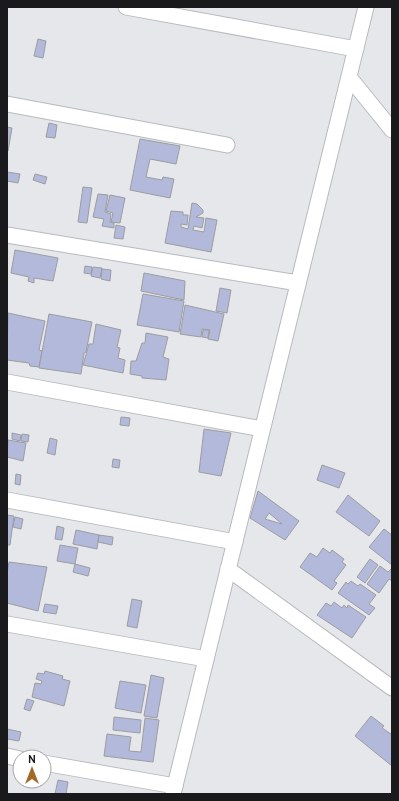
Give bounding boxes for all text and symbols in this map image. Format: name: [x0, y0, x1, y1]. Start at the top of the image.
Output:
north arrow: [12, 749, 52, 789]
text: N: [28, 753, 36, 767]

